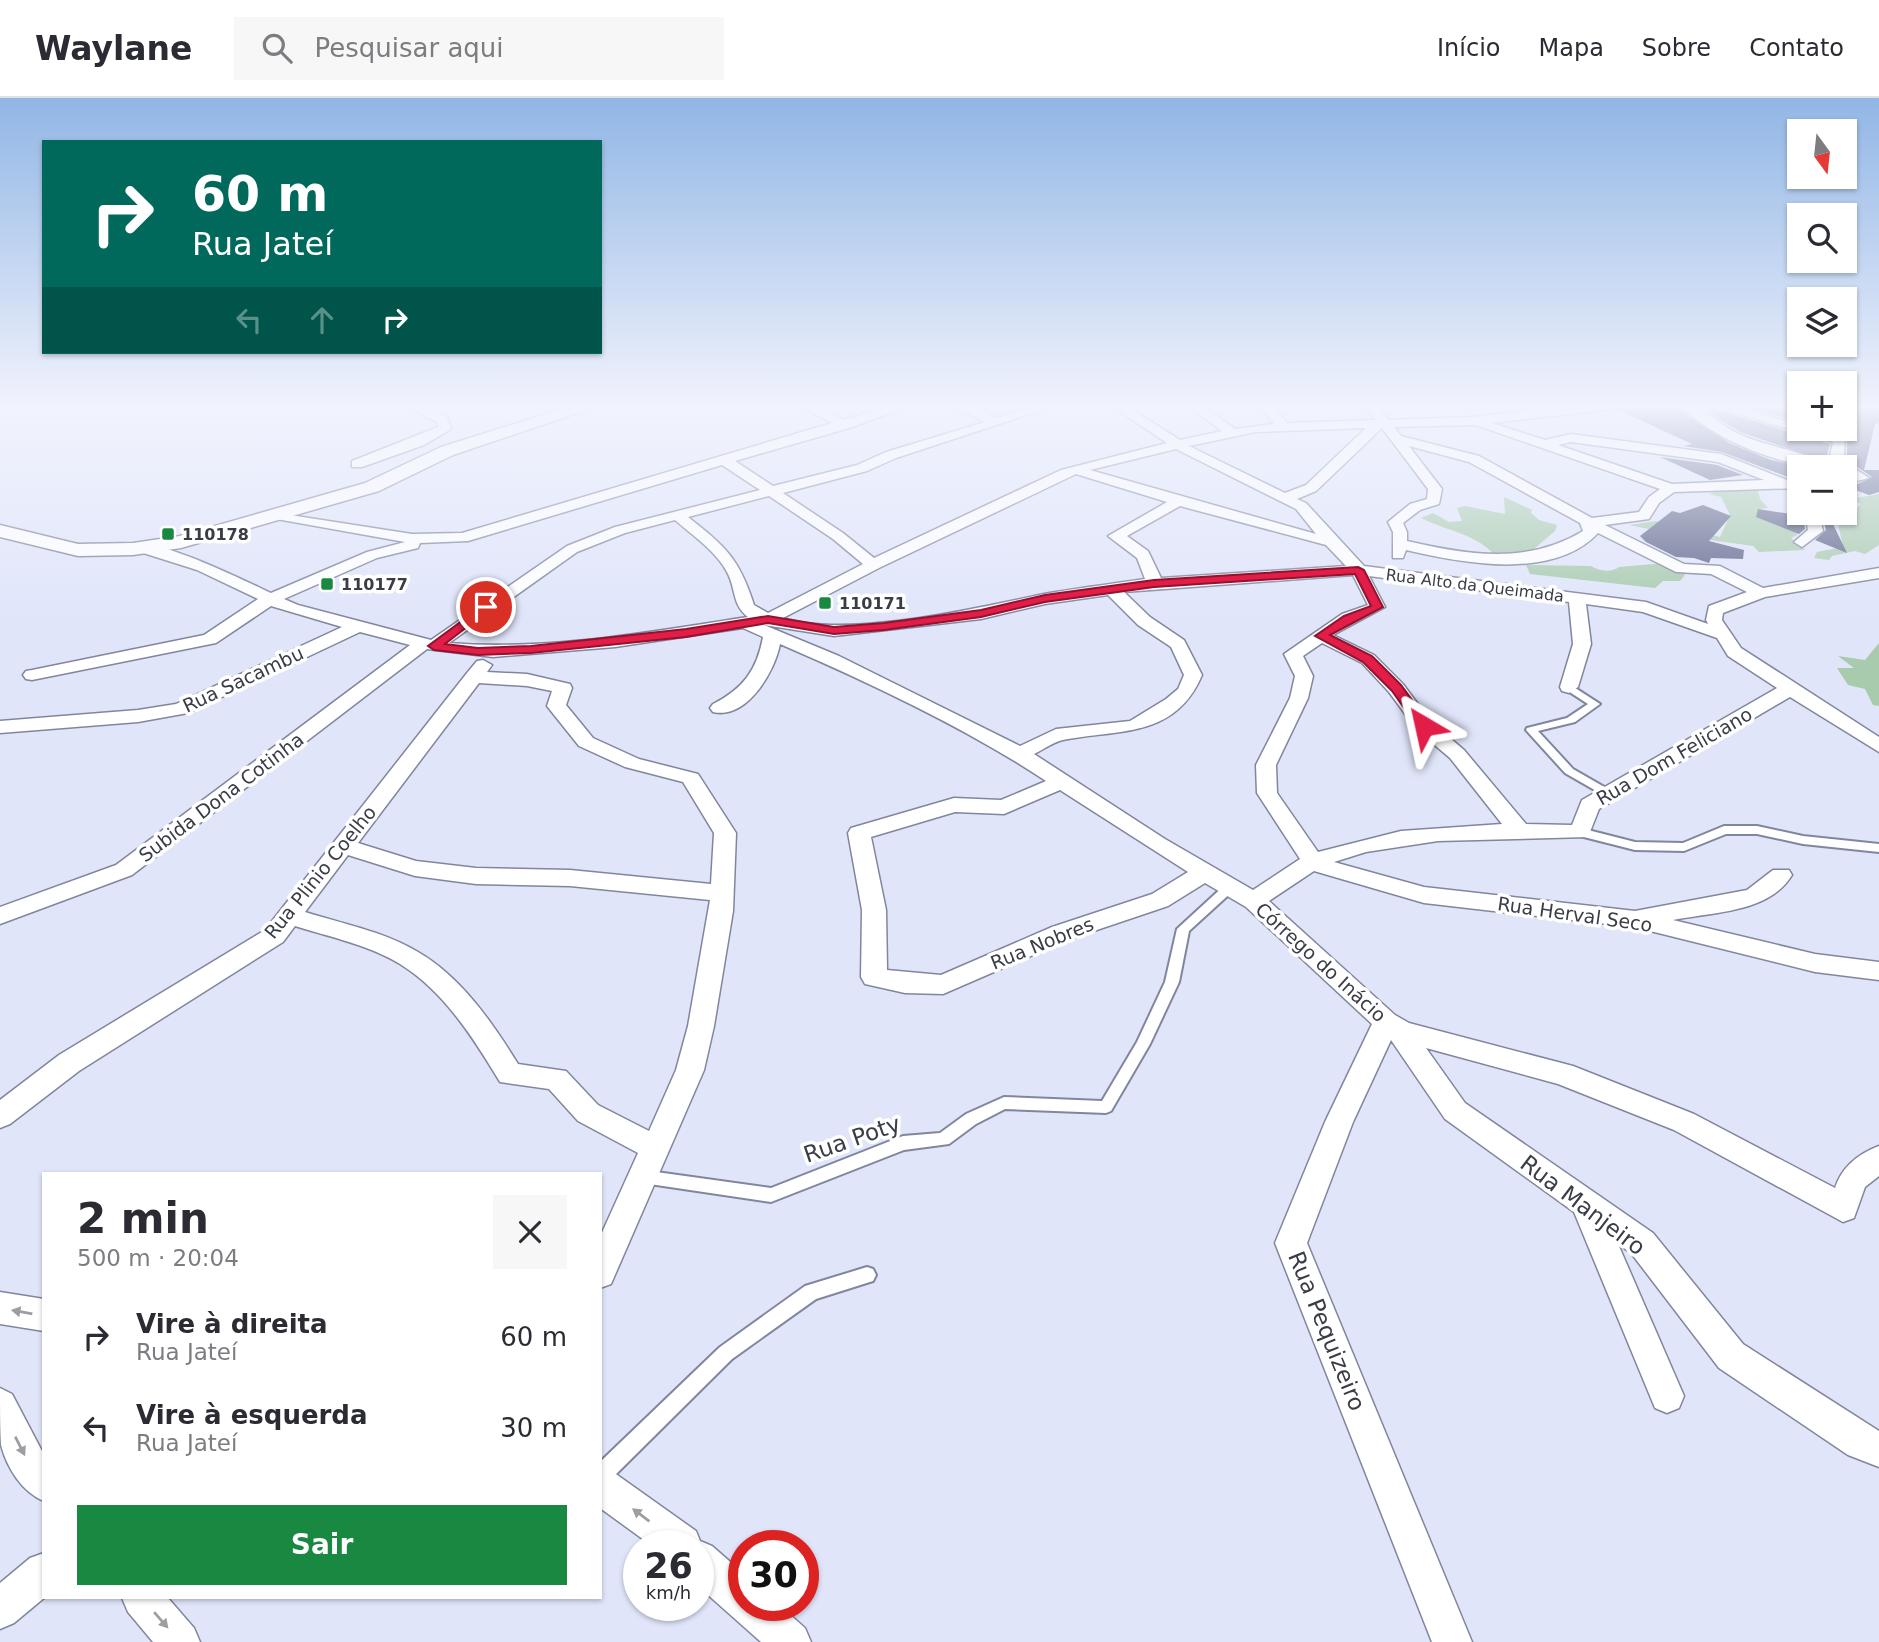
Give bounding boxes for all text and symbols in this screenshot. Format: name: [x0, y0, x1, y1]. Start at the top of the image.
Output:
search box: [234, 17, 724, 80]
text: Waylane: [35, 29, 192, 68]
icon: search: [258, 29, 296, 67]
text: Pesquisar aqui: [314, 33, 504, 63]
text: Início: [1437, 34, 1501, 62]
text: Mapa: [1539, 34, 1604, 62]
text: Sobre: [1642, 34, 1711, 62]
text: Contato: [1749, 34, 1844, 62]
north arrow: [1787, 119, 1857, 189]
map controls: [1787, 119, 1857, 525]
text: 60 m: [192, 166, 328, 223]
icon: right: [77, 168, 168, 259]
button: search: [1787, 203, 1857, 273]
text: Rua Jateí: [192, 225, 333, 263]
button: layers: [1787, 287, 1857, 357]
icon: left: [230, 301, 268, 339]
icon: ahead: [303, 301, 341, 339]
icon: right: [376, 301, 414, 339]
button: +: [1787, 371, 1857, 441]
button: −: [1787, 455, 1857, 525]
place label: 110178: [182, 525, 249, 544]
marker: 110178: [160, 526, 176, 542]
street label: Rua Alto da Queimada: [1385, 565, 1565, 606]
place label: 110177: [341, 575, 408, 594]
marker: 110177: [319, 576, 335, 592]
pin: [456, 577, 516, 637]
icon: arrive: [467, 588, 505, 626]
place label: 110171: [839, 594, 906, 613]
marker: 110171: [817, 595, 833, 611]
street label: Rua Sacambu: [179, 641, 307, 717]
position arrow: [1387, 689, 1461, 763]
street label: Rua Dom Feliciano: [1592, 702, 1756, 810]
street label: Subida Dona Cotinha: [134, 728, 308, 866]
street label: Rua Plinio Coelho: [260, 801, 380, 943]
street label: Rua Herval Seco: [1496, 892, 1654, 936]
street label: Córrego do Inácio: [1251, 898, 1391, 1026]
street label: Rua Nobres: [987, 912, 1097, 974]
street label: Rua Poty: [800, 1110, 904, 1168]
street label: Rua Manjeiro: [1516, 1150, 1650, 1260]
text: 2 min: [77, 1194, 209, 1243]
button: close: [493, 1195, 567, 1269]
text: 500 m · 20:04: [77, 1245, 239, 1271]
street label: Rua Pequizeiro: [1283, 1248, 1371, 1414]
one-way arrow: [11, 1306, 33, 1317]
text: Vire à direita: [136, 1309, 328, 1339]
icon: right: [77, 1318, 115, 1356]
text: 60 m: [500, 1322, 567, 1352]
text: Rua Jateí: [136, 1339, 237, 1365]
text: Vire à esquerda: [136, 1400, 368, 1430]
icon: left: [77, 1409, 115, 1447]
text: 30 m: [500, 1413, 567, 1443]
text: Rua Jateí: [136, 1430, 237, 1456]
one-way arrow: [15, 1436, 26, 1456]
button: Sair: [77, 1505, 567, 1585]
one-way arrow: [632, 1508, 650, 1522]
speed limit sign: 30: [728, 1530, 819, 1621]
text: 26: [644, 1546, 693, 1586]
text: km/h: [646, 1582, 691, 1603]
one-way arrow: [153, 1611, 169, 1629]

